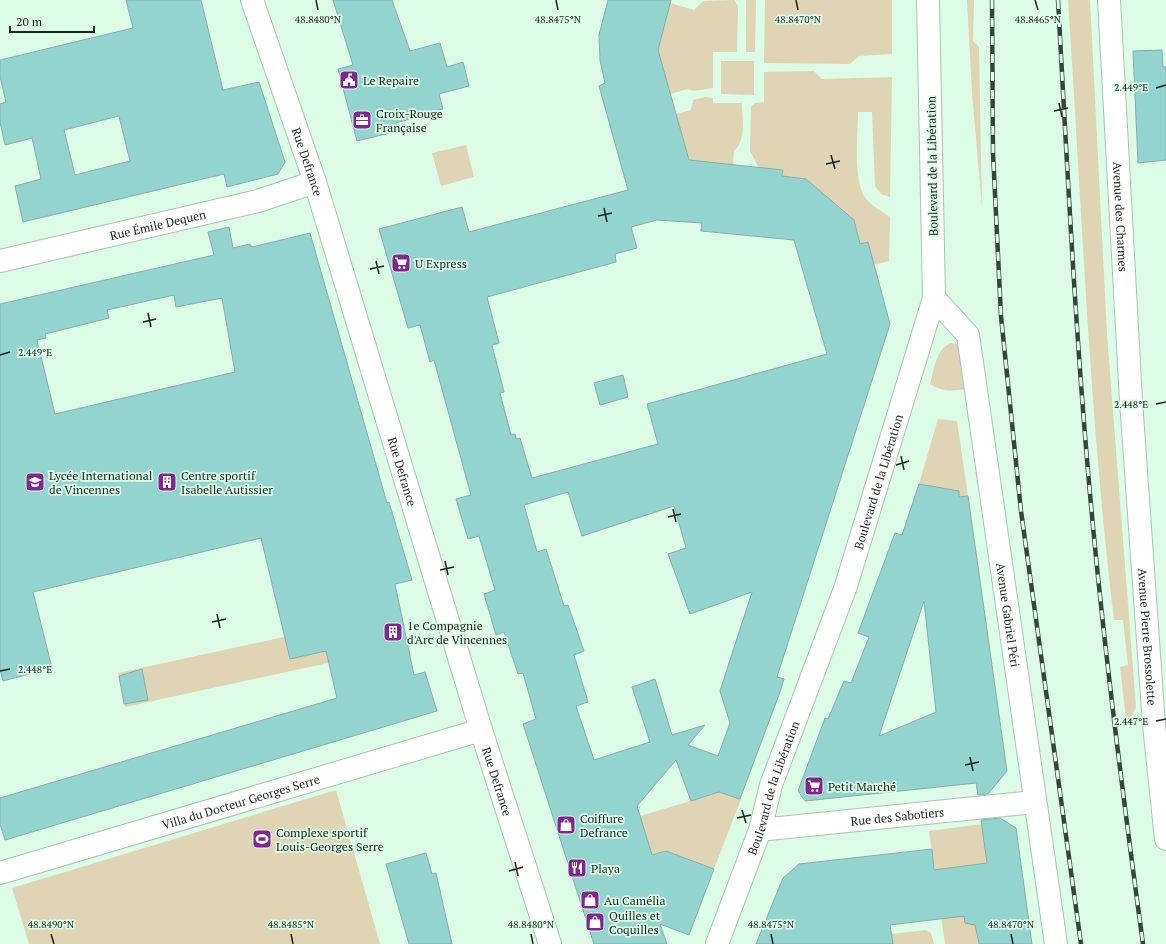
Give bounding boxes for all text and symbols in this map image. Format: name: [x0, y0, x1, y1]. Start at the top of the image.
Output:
scale bar: [10, 8, 94, 34]
text: 48.8480°N: [295, 13, 342, 26]
text: 48.8475°N: [535, 13, 582, 26]
text: 48.8470°N: [775, 13, 822, 26]
text: 48.8465°N: [1015, 13, 1062, 26]
text: 20 m: [16, 14, 43, 29]
public building icon: Le Repaire: [338, 69, 360, 91]
place label: Le Repaire: [363, 73, 419, 88]
text: 2.449°E: [1114, 81, 1148, 94]
street label: Boulevard de la Libération: [923, 96, 941, 236]
place label: Croix-Rouge Française: [376, 106, 443, 135]
office icon: Croix-Rouge Française: [351, 109, 373, 131]
street label: Rue Defrance: [289, 125, 326, 198]
street label: Avenue des Charmes: [1110, 161, 1131, 272]
street label: Rue Émile Dequen: [108, 206, 207, 243]
supermarket icon: U Express: [390, 252, 412, 274]
place label: U Express: [415, 256, 467, 271]
text: 2.449°E: [18, 346, 52, 359]
text: 2.448°E: [1114, 398, 1148, 411]
street label: Boulevard de la Libération: [850, 412, 906, 551]
street label: Rue Defrance: [385, 435, 420, 508]
place label: Lycée International de Vincennes: [49, 468, 153, 497]
place label: Centre sportif Isabelle Autissier: [181, 468, 273, 497]
school or university icon: Lycée International de Vincennes: [24, 471, 46, 493]
building icon: Centre sportif Isabelle Autissier: [156, 471, 178, 493]
street label: Avenue Gabriel Péri: [994, 562, 1023, 668]
street label: Avenue Pierre Brossolette: [1135, 568, 1160, 706]
place label: 1e Compagnie d'Arc de Vincennes: [407, 618, 507, 647]
building icon: 1e Compagnie d'Arc de Vincennes: [382, 621, 404, 643]
text: 2.448°E: [18, 663, 52, 676]
text: 2.447°E: [1114, 715, 1148, 728]
street label: Boulevard de la Libération: [744, 719, 802, 857]
street label: Rue Defrance: [479, 745, 516, 818]
street label: Villa du Docteur Georges Serre: [160, 771, 321, 832]
supermarket icon: Petit Marché: [803, 775, 825, 797]
place label: Petit Marché: [828, 779, 896, 794]
street label: Rue des Sabotiers: [850, 804, 945, 828]
place label: Coiffure Defrance: [580, 811, 628, 840]
shop icon: Coiffure Defrance: [555, 814, 577, 836]
place label: Complexe sportif Louis-Georges Serre: [276, 825, 384, 854]
sports icon: Complexe sportif Louis-Georges Serre: [251, 828, 273, 850]
restaurant icon: Playa: [566, 857, 588, 879]
place label: Playa: [591, 861, 620, 876]
shop icon: Au Camélia: [579, 889, 601, 911]
place label: Au Camélia: [604, 893, 665, 908]
place label: Quilles et Coquilles: [609, 908, 661, 937]
shop icon: Quilles et Coquilles: [584, 911, 606, 933]
text: 48.8490°N: [28, 918, 75, 931]
text: 48.8485°N: [268, 918, 315, 931]
text: 48.8480°N: [508, 918, 555, 931]
text: 48.8475°N: [748, 918, 795, 931]
text: 48.8470°N: [988, 918, 1035, 931]

